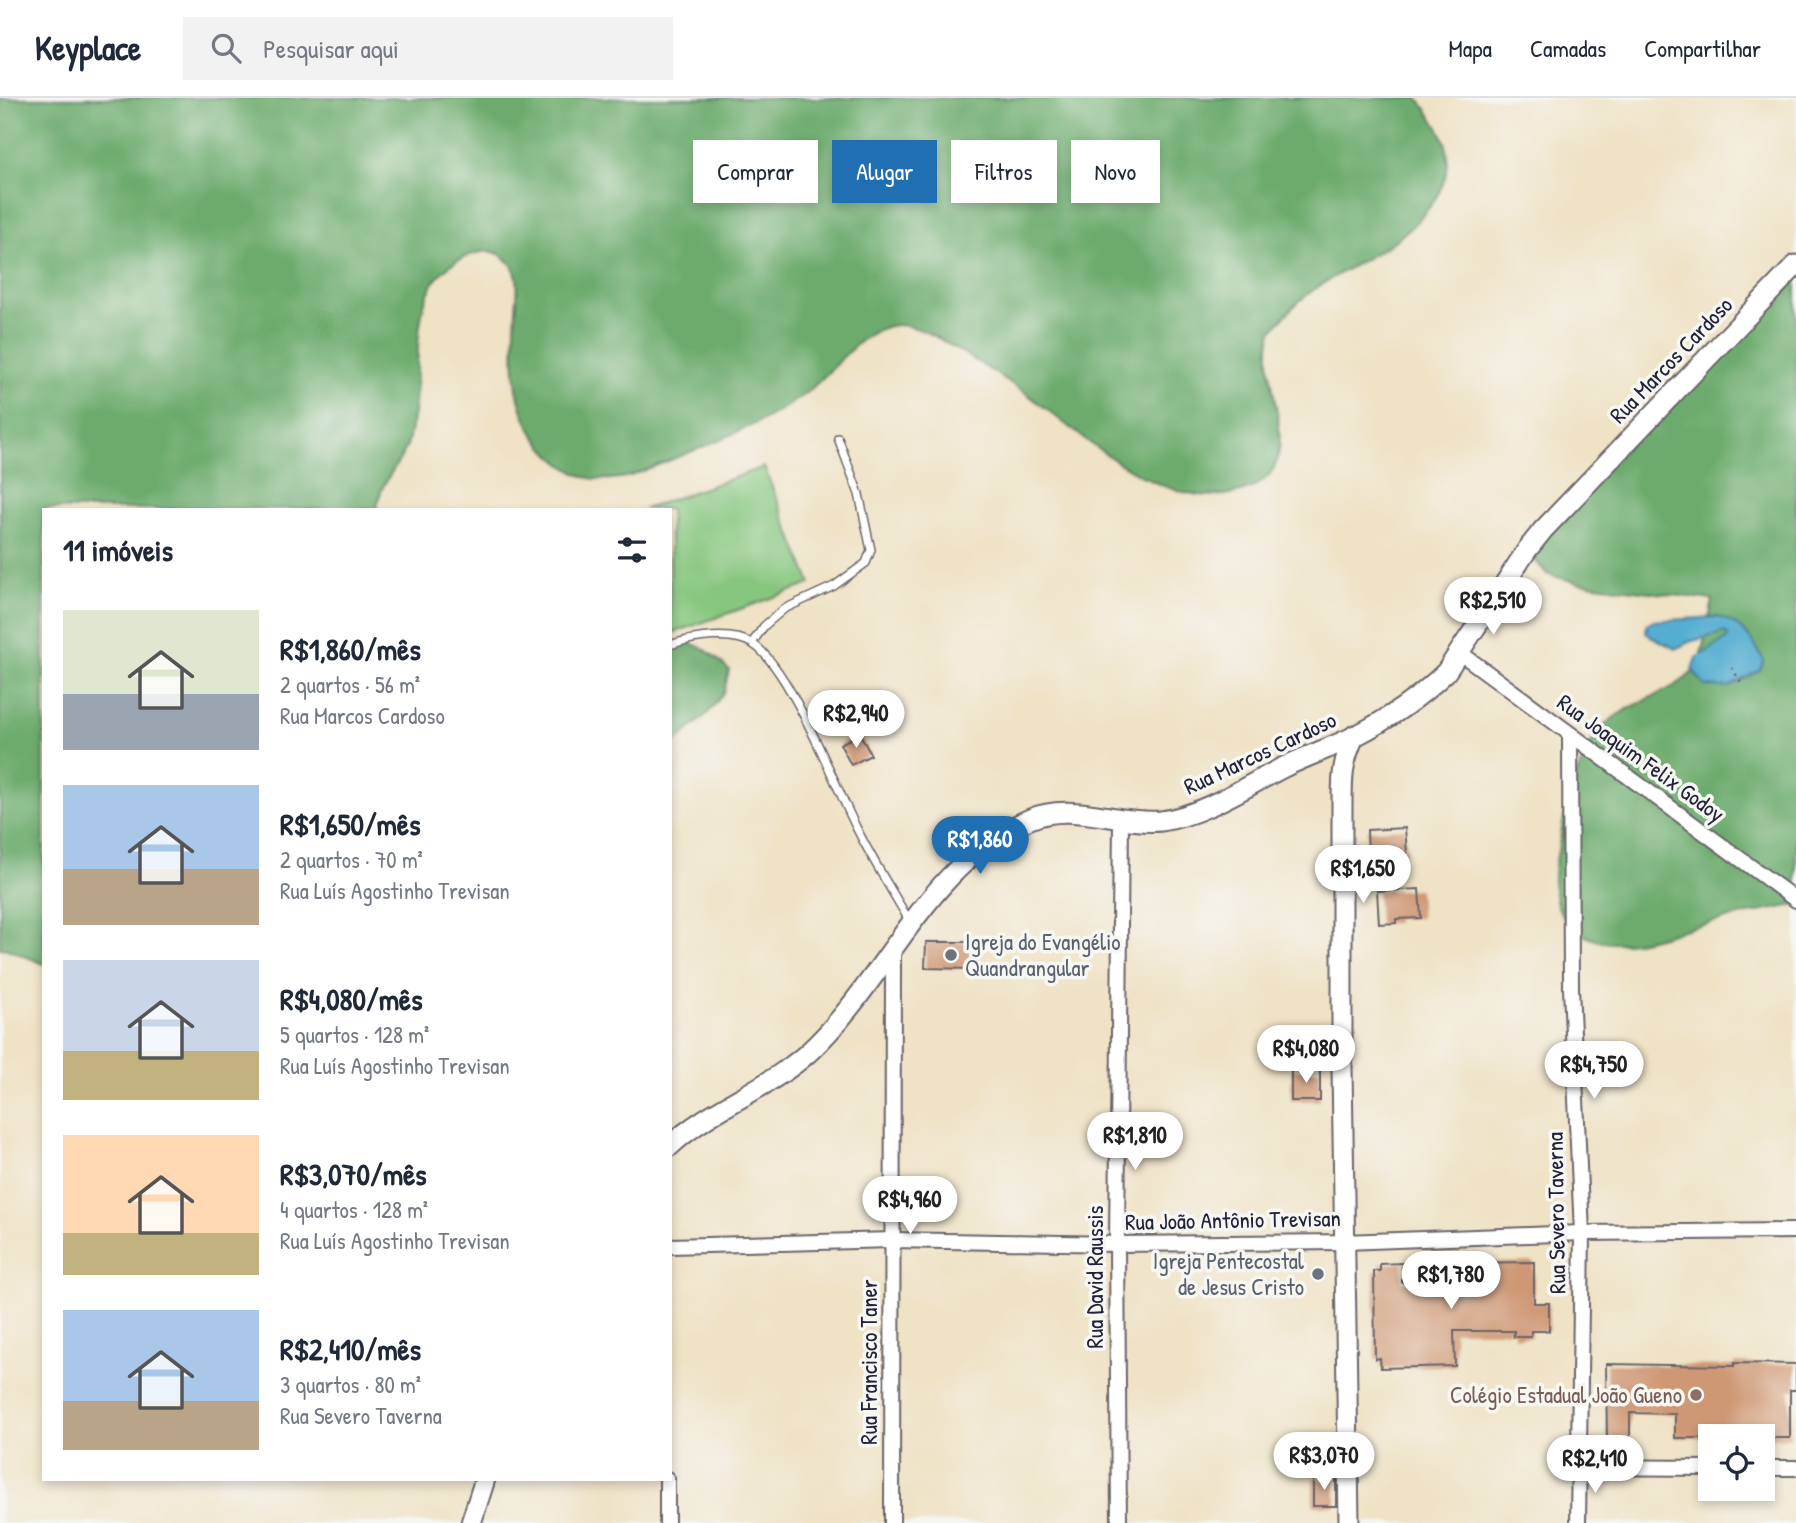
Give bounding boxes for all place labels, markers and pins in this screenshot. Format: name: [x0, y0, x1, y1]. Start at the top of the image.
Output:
pin: R$2,510: [1428, 578, 1558, 637]
pin: R$2,940: [791, 690, 921, 750]
pin: R$1,860: [915, 816, 1045, 876]
pin: R$1,650: [1298, 846, 1428, 905]
place label: Igreja do Evangélio Quandrangular: [965, 926, 1121, 983]
marker: Igreja do Evangélio Quandrangular: [943, 947, 959, 963]
pin: R$4,080: [1241, 1026, 1371, 1085]
pin: R$4,750: [1529, 1042, 1659, 1101]
pin: R$1,810: [1070, 1112, 1200, 1172]
pin: R$4,960: [845, 1176, 975, 1236]
place label: Igreja Pentecostal de Jesus Cristo: [1153, 1245, 1305, 1302]
pin: R$1,780: [1386, 1252, 1516, 1311]
marker: Igreja Pentecostal de Jesus Cristo: [1310, 1266, 1326, 1282]
place label: Colégio Estadual João Gueno: [1450, 1379, 1682, 1410]
marker: Colégio Estadual João Gueno: [1688, 1387, 1704, 1403]
pin: R$3,070: [1259, 1432, 1389, 1492]
pin: R$2,410: [1530, 1436, 1660, 1495]

